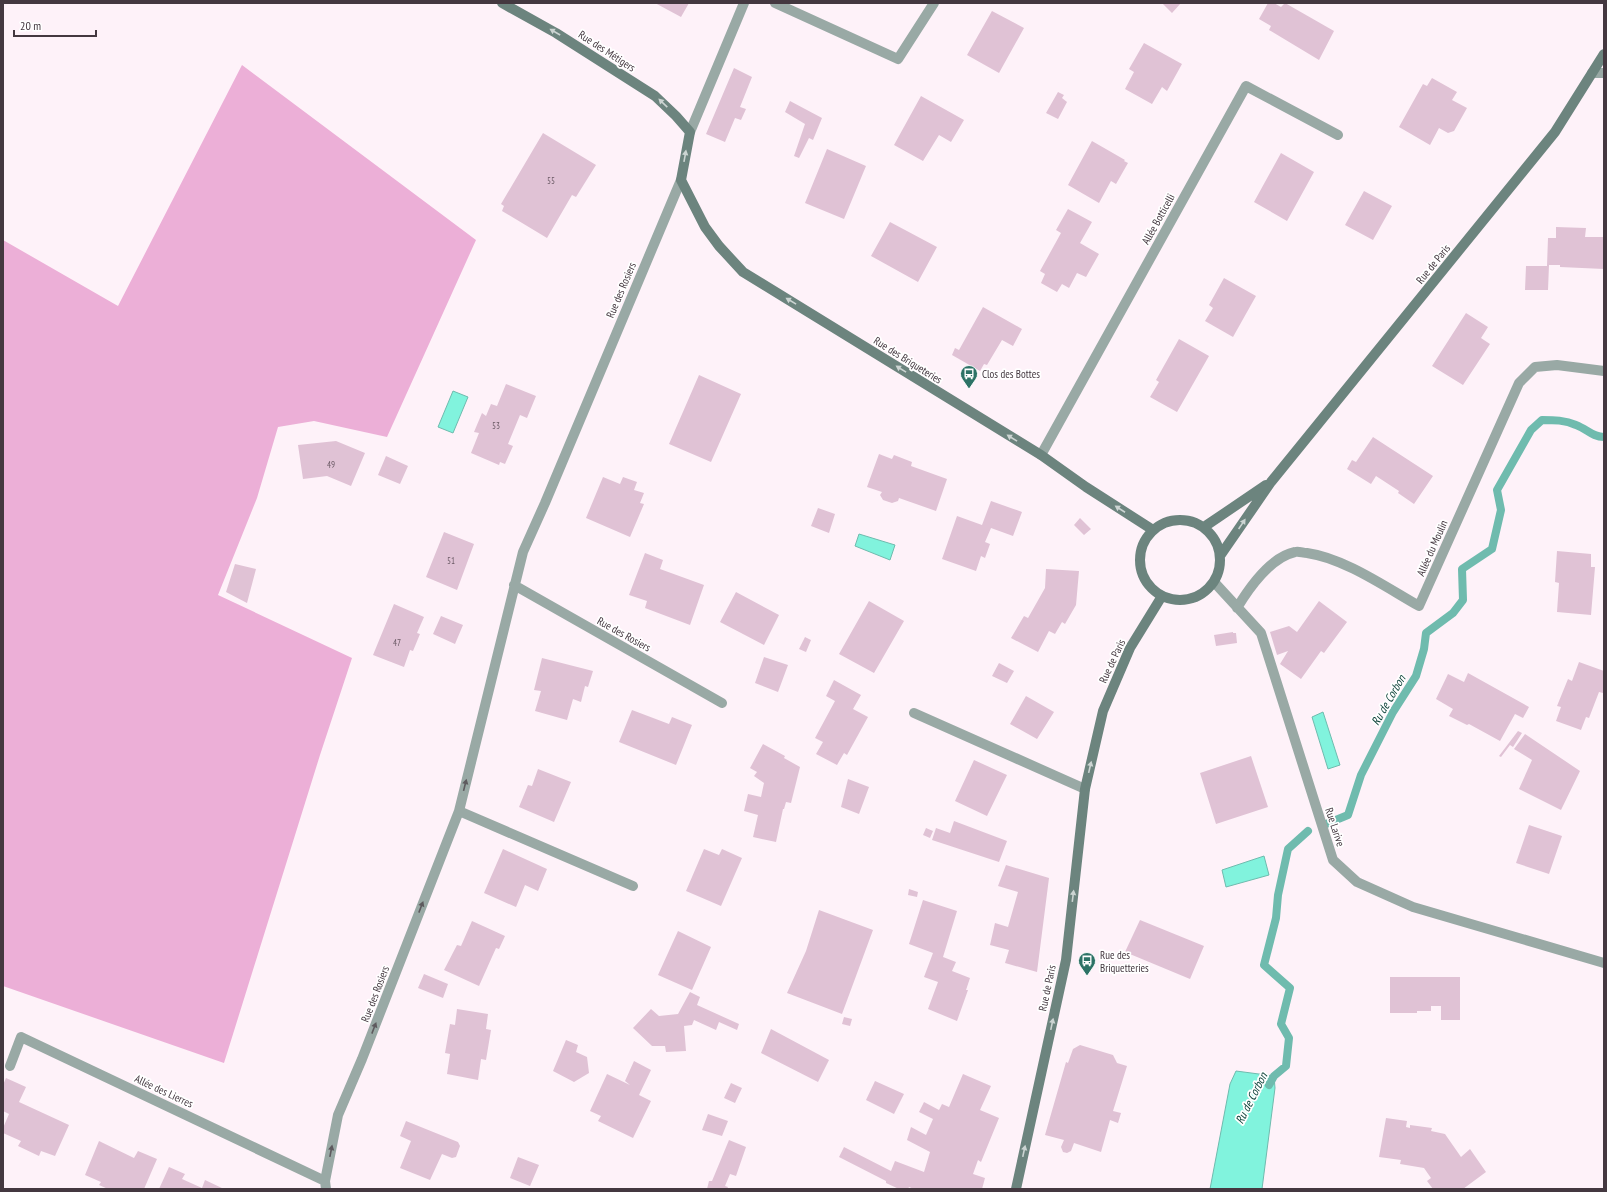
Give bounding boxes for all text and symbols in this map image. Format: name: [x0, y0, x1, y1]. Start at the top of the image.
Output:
scale bar: [14, 12, 96, 38]
text: 20 m: [20, 18, 41, 33]
street label: Rue des Métigers: [576, 27, 638, 75]
one-way arrow: [549, 29, 560, 36]
one-way arrow: [658, 99, 668, 108]
one-way arrow: [683, 150, 689, 162]
house number: 55: [547, 175, 555, 186]
street label: Allée Botticelli: [1138, 191, 1178, 247]
street label: Rue de Paris: [1413, 241, 1453, 287]
street label: Rue des Rosiers: [603, 260, 639, 320]
one-way arrow: [785, 298, 797, 305]
street label: Rue des Briqueteries: [871, 333, 945, 387]
bus stop icon: Clos des Bottes: [959, 364, 979, 389]
one-way arrow: [895, 366, 907, 373]
place label: Clos des Bottes: [982, 367, 1040, 381]
house number: 53: [492, 420, 500, 431]
one-way arrow: [1006, 434, 1018, 441]
house number: 49: [327, 459, 335, 470]
one-way arrow: [1115, 505, 1126, 513]
street label: Allée du Moulin: [1413, 518, 1451, 578]
one-way arrow: [1238, 519, 1246, 529]
house number: 51: [447, 555, 455, 566]
street label: Rue des Rosiers: [595, 614, 654, 655]
house number: 47: [393, 637, 401, 648]
street label: Rue de Paris: [1096, 637, 1128, 685]
water label: Ru de Corbon: [1368, 672, 1409, 728]
one-way arrow: [1088, 761, 1094, 773]
one-way arrow: [463, 779, 469, 791]
street label: Rue Larive: [1322, 806, 1348, 849]
one-way arrow: [1070, 890, 1076, 902]
one-way arrow: [419, 901, 425, 913]
place label: Rue des Briquetteries: [1100, 948, 1149, 975]
bus stop icon: Rue des Briquetteries: [1077, 951, 1097, 976]
street label: Rue de Paris: [1035, 963, 1059, 1012]
street label: Rue des Rosiers: [358, 964, 392, 1024]
one-way arrow: [1049, 1018, 1055, 1030]
one-way arrow: [371, 1023, 377, 1034]
water label: Ru de Corbon: [1232, 1069, 1271, 1126]
street label: Allée des Lierres: [133, 1071, 196, 1111]
one-way arrow: [329, 1144, 335, 1157]
one-way arrow: [1022, 1145, 1028, 1157]

